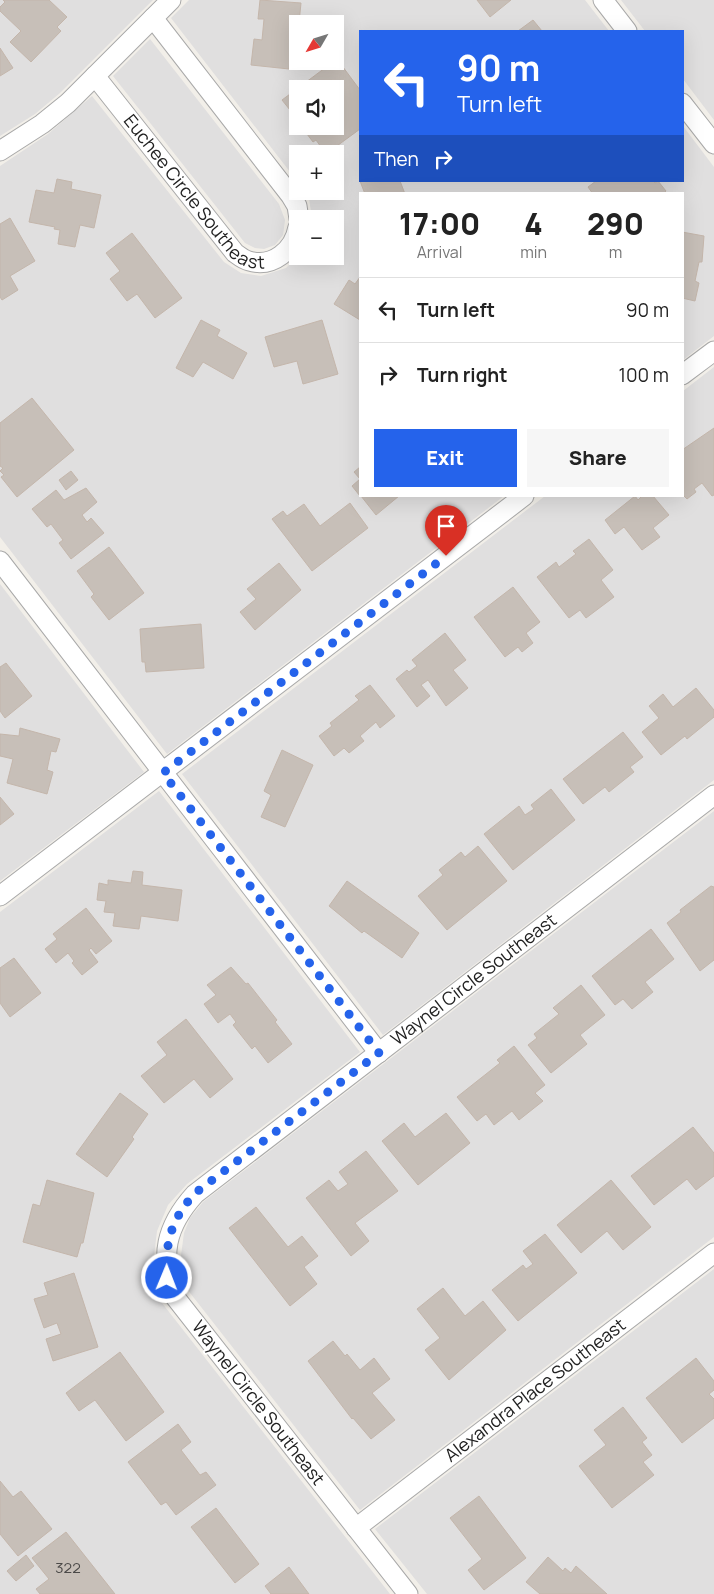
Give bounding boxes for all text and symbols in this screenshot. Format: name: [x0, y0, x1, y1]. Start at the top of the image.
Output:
north arrow: [289, 15, 344, 70]
map controls: [289, 15, 344, 265]
text: 90 m: [457, 44, 540, 92]
icon: left: [374, 50, 439, 115]
button: sound: [289, 80, 344, 135]
text: Turn left: [457, 89, 542, 119]
street label: Euchee Circle Southeast: [119, 109, 265, 274]
button: +: [289, 145, 344, 200]
icon: right: [429, 145, 457, 173]
text: Then: [374, 146, 419, 172]
text: 17:00: [399, 203, 480, 244]
text: 4: [524, 203, 543, 244]
text: 290: [587, 203, 644, 244]
button: −: [289, 210, 344, 265]
text: Arrival: [417, 241, 462, 263]
text: min: [520, 241, 547, 263]
text: m: [609, 241, 622, 263]
icon: left: [374, 296, 402, 324]
text: Turn left: [417, 297, 495, 323]
text: 90 m: [626, 297, 669, 323]
icon: right: [374, 361, 402, 389]
text: Turn right: [417, 362, 507, 388]
text: 100 m: [618, 362, 669, 388]
button: Exit: [374, 429, 517, 487]
button: Share: [527, 429, 669, 487]
pin: [425, 505, 467, 556]
icon: arrive: [432, 512, 460, 540]
street label: Waynel Circle Southeast: [386, 908, 561, 1050]
position arrow: [140, 1251, 192, 1303]
street label: Alexandra Place Southeast: [439, 1312, 630, 1467]
street label: Waynel Circle Southeast: [187, 1315, 331, 1490]
house number: 322: [55, 1557, 81, 1578]

